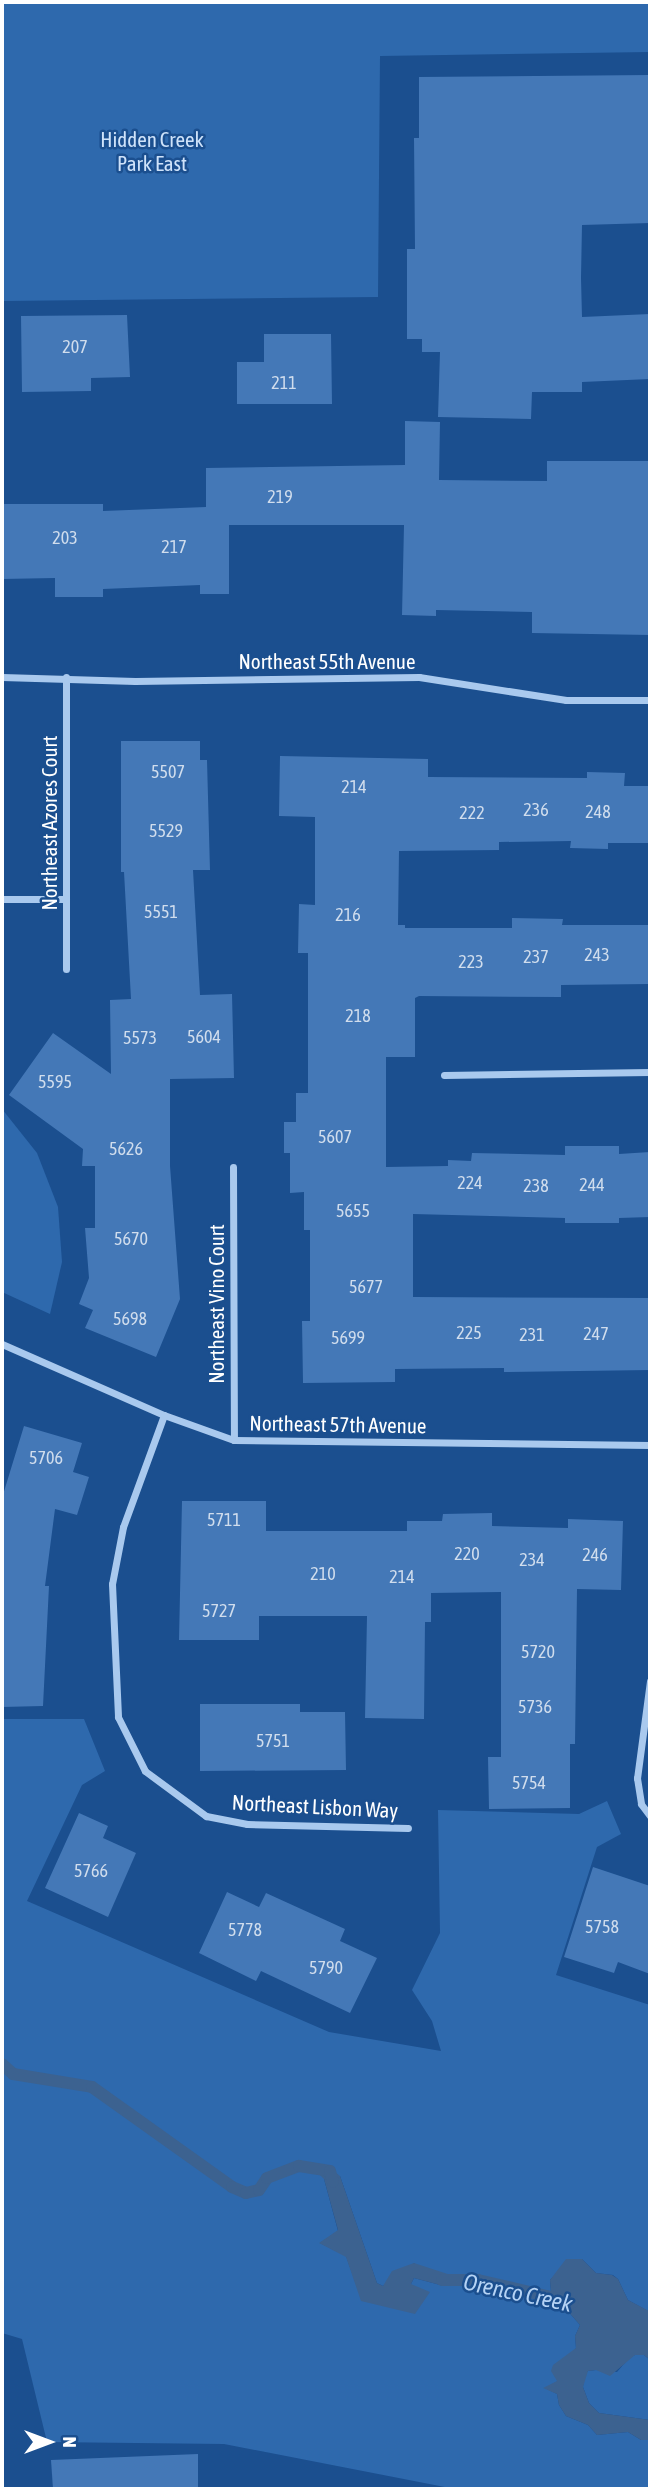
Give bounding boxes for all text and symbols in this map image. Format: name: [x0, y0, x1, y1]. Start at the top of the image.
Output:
park label: Hidden Creek Park East: [100, 126, 204, 176]
house number: 207: [62, 336, 88, 358]
house number: 211: [271, 372, 297, 394]
house number: 219: [267, 486, 293, 508]
house number: 203: [52, 527, 78, 549]
house number: 217: [161, 536, 187, 558]
street label: Northeast 55th Avenue: [238, 648, 416, 674]
street label: Northeast Azores Court: [36, 735, 62, 911]
house number: 5507: [151, 761, 185, 783]
house number: 214: [341, 776, 367, 798]
house number: 236: [523, 799, 549, 821]
house number: 248: [585, 801, 611, 823]
house number: 222: [459, 802, 485, 824]
house number: 5529: [149, 820, 183, 842]
house number: 5551: [144, 901, 178, 923]
house number: 216: [335, 904, 361, 926]
house number: 243: [584, 944, 610, 966]
house number: 237: [523, 946, 549, 968]
house number: 223: [458, 951, 484, 973]
house number: 218: [345, 1005, 371, 1027]
house number: 5604: [187, 1026, 221, 1048]
house number: 5573: [123, 1027, 157, 1049]
house number: 5595: [38, 1071, 72, 1093]
house number: 5607: [318, 1126, 352, 1148]
house number: 5626: [109, 1138, 143, 1160]
house number: 224: [457, 1172, 483, 1194]
house number: 244: [579, 1174, 605, 1196]
house number: 238: [523, 1175, 549, 1197]
house number: 5655: [336, 1200, 370, 1222]
street label: Northeast Vino Court: [203, 1224, 229, 1384]
house number: 5670: [114, 1228, 148, 1250]
house number: 5677: [349, 1276, 383, 1298]
house number: 5698: [113, 1308, 147, 1330]
house number: 225: [456, 1322, 482, 1344]
house number: 247: [583, 1323, 609, 1345]
house number: 231: [519, 1324, 545, 1346]
house number: 5699: [331, 1327, 365, 1349]
street label: Northeast 57th Avenue: [249, 1410, 427, 1438]
house number: 5706: [29, 1447, 63, 1469]
house number: 5711: [207, 1509, 241, 1531]
house number: 220: [454, 1543, 480, 1565]
house number: 246: [582, 1544, 608, 1566]
house number: 234: [519, 1549, 545, 1571]
house number: 210: [310, 1563, 336, 1585]
house number: 214: [389, 1566, 415, 1588]
house number: 5727: [202, 1600, 236, 1622]
house number: 5720: [521, 1641, 555, 1663]
house number: 5736: [518, 1696, 552, 1718]
house number: 5751: [256, 1730, 290, 1752]
house number: 5754: [512, 1772, 546, 1794]
street label: Northeast Lisbon Way: [231, 1789, 399, 1823]
house number: 5766: [74, 1860, 108, 1882]
house number: 5758: [585, 1916, 619, 1938]
house number: 5778: [228, 1919, 262, 1941]
house number: 5790: [309, 1957, 343, 1979]
water label: Orenco Creek: [461, 2268, 575, 2318]
north arrow: [14, 2407, 84, 2477]
text: N: [59, 2436, 81, 2448]

